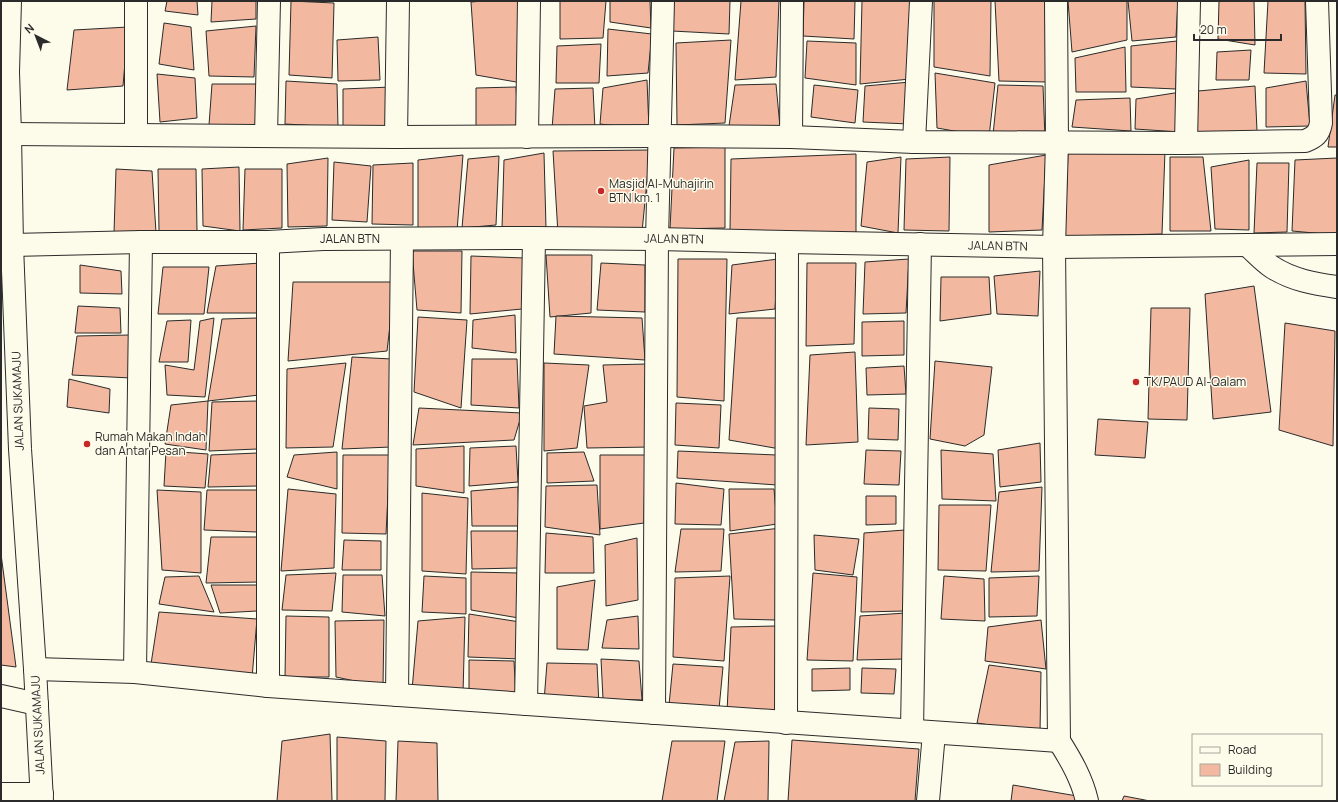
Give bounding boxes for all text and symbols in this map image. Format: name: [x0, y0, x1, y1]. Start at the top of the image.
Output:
north arrow: [16, 16, 56, 56]
scale bar: [1194, 16, 1281, 42]
text: N: [21, 20, 37, 36]
text: 20 m: [1200, 21, 1227, 38]
place label: Masjid Al-Muhajirin BTN km. 1: [609, 175, 714, 206]
marker: Masjid Al-Muhajirin BTN km. 1: [596, 186, 606, 196]
street label: JALAN BTN: [644, 229, 704, 248]
street label: JALAN BTN: [320, 230, 380, 247]
street label: JALAN BTN: [968, 236, 1028, 255]
street label: JALAN SUKAMAJU: [7, 351, 28, 451]
place label: TK/PAUD Al-Qalam: [1144, 373, 1246, 390]
marker: TK/PAUD Al-Qalam: [1131, 377, 1141, 387]
place label: Rumah Makan Indah dan Antar Pesan: [95, 428, 206, 459]
marker: Rumah Makan Indah dan Antar Pesan: [82, 439, 92, 449]
street label: JALAN SUKAMAJU: [26, 675, 49, 775]
legend: [1192, 734, 1322, 786]
text: Road: [1228, 741, 1256, 758]
text: Building: [1228, 761, 1272, 778]

